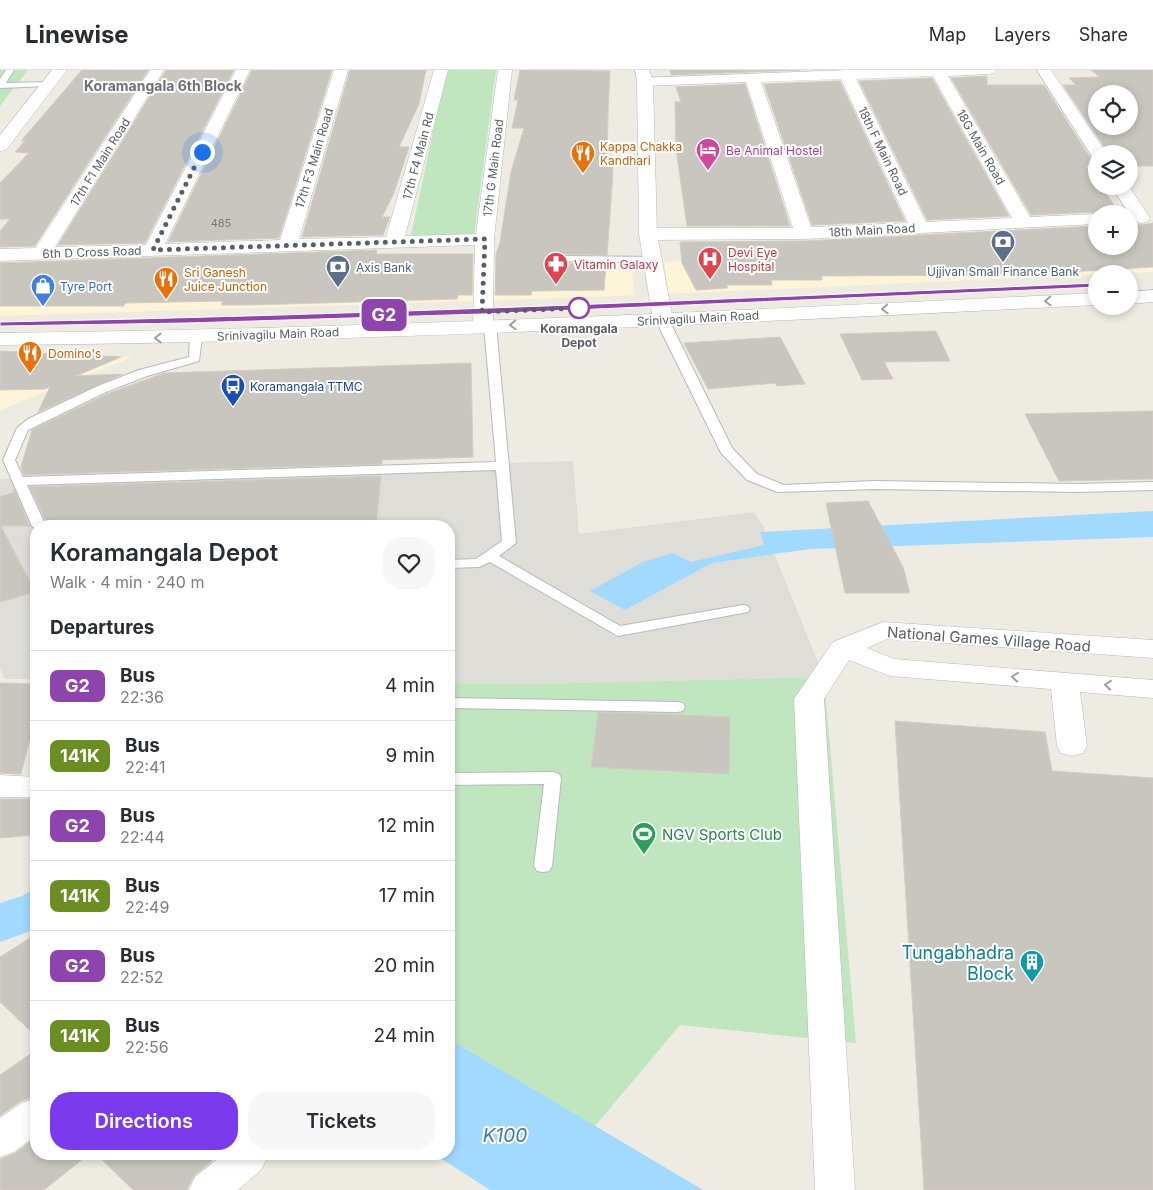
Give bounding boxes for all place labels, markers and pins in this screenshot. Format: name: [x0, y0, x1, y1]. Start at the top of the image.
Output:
hotel icon: Be Animal Hostel: [695, 137, 721, 171]
place label: Kappa Chakka Kandhari: [600, 139, 682, 168]
restaurant icon: Kappa Chakka Kandhari: [570, 140, 596, 174]
place label: Be Animal Hostel: [726, 143, 822, 158]
bank icon: Ujjivan Small Finance Bank: [990, 229, 1016, 263]
place label: Devi Eye Hospital: [728, 245, 777, 274]
hospital icon: Devi Eye Hospital: [697, 246, 723, 280]
pharmacy icon: Vitamin Galaxy: [543, 251, 569, 285]
bank icon: Axis Bank: [325, 254, 351, 288]
place label: Vitamin Galaxy: [574, 257, 659, 272]
place label: Axis Bank: [356, 260, 412, 275]
place label: Ujjivan Small Finance Bank: [927, 264, 1079, 279]
place label: Sri Ganesh Juice Junction: [184, 265, 267, 294]
restaurant icon: Sri Ganesh Juice Junction: [153, 266, 179, 300]
shop icon: Tyre Port: [30, 273, 56, 307]
place label: Tyre Port: [60, 279, 112, 294]
marker: Koramangala Depot: [568, 297, 590, 319]
place label: Koramangala Depot: [540, 321, 618, 350]
restaurant icon: Domino's: [17, 340, 43, 374]
place label: Domino's: [48, 346, 101, 361]
bus stop icon: Koramangala TTMC: [220, 373, 246, 407]
place label: Koramangala TTMC: [250, 379, 363, 394]
sports icon: NGV Sports Club: [631, 821, 657, 855]
place label: NGV Sports Club: [662, 825, 782, 844]
place label: Tungabhadra Block: [902, 942, 1014, 984]
building icon: Tungabhadra Block: [1019, 949, 1045, 983]

